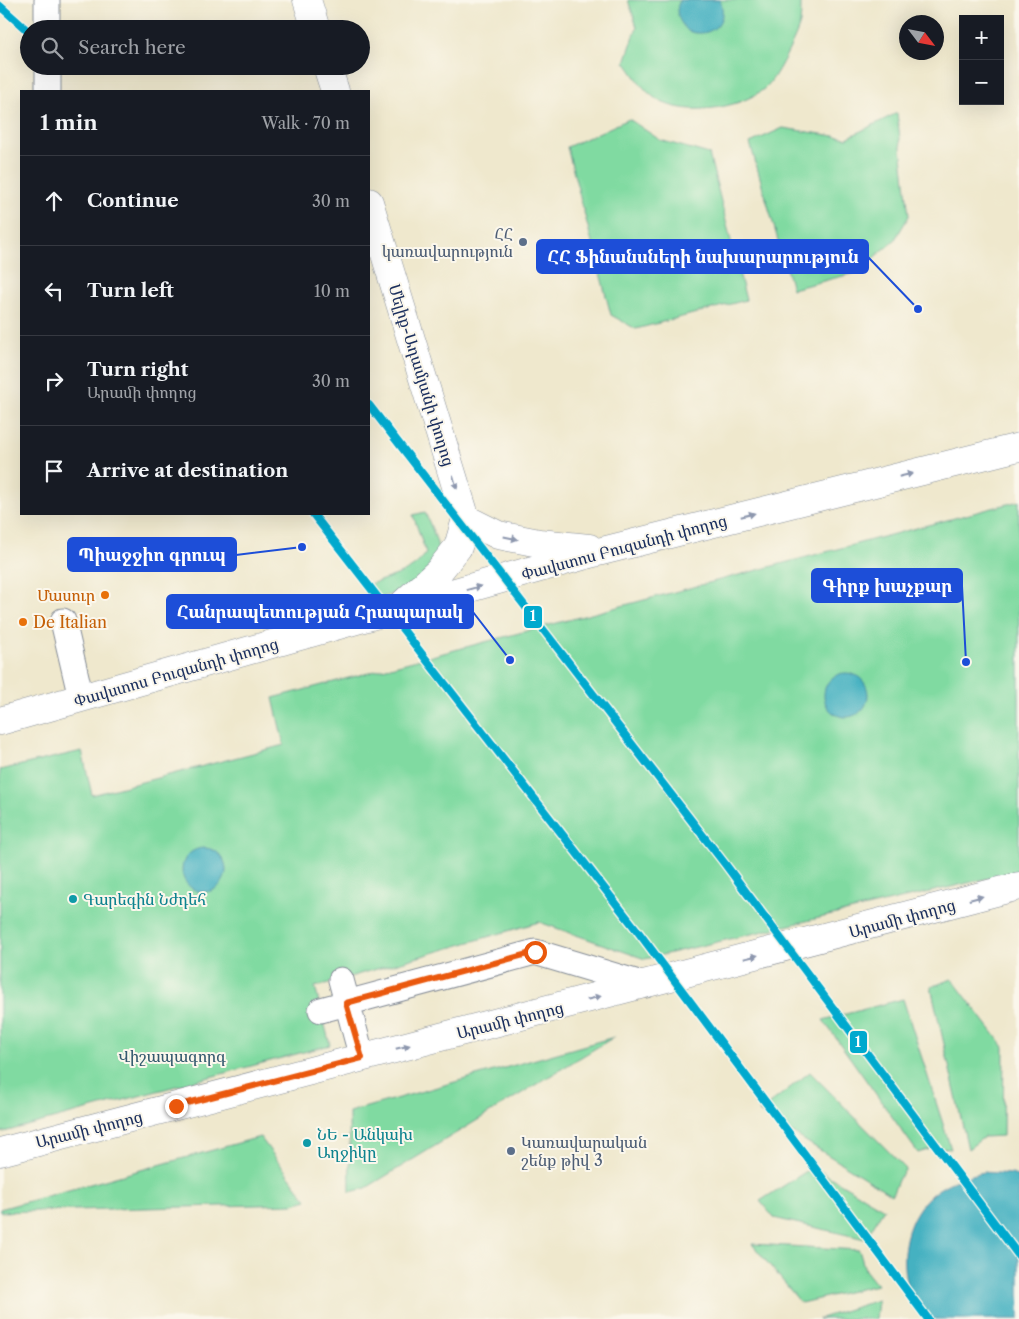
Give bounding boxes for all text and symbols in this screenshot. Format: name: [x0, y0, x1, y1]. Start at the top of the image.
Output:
north arrow: [899, 15, 944, 60]
map controls: [959, 15, 1004, 105]
button: +: [959, 15, 1004, 60]
search box: [20, 20, 370, 75]
icon: search: [38, 34, 66, 62]
text: Search here: [78, 36, 186, 59]
button: −: [959, 60, 1004, 105]
text: 1 min: [40, 110, 98, 135]
text: Walk · 70 m: [262, 113, 350, 133]
icon: ahead: [40, 187, 68, 215]
text: Continue: [87, 189, 179, 212]
text: 30 m: [312, 191, 350, 211]
place label: ՀՀ կառավարություն: [382, 223, 513, 261]
marker: ՀՀ կառավարություն: [517, 236, 529, 248]
callout: ՀՀ Ֆինանսների նախարարություն: [537, 240, 868, 273]
text: ՀՀ Ֆինանսների նախարարություն: [547, 246, 859, 268]
icon: left: [40, 277, 68, 305]
text: Turn left: [87, 279, 174, 302]
text: 10 m: [314, 281, 350, 301]
street label: Մելիք-Ադամյանի փողոց: [385, 281, 459, 469]
text: Turn right: [87, 358, 188, 381]
icon: right: [40, 367, 68, 395]
text: 30 m: [312, 371, 350, 391]
text: Արամի փողոց: [87, 382, 197, 402]
icon: arrive: [40, 457, 68, 485]
text: Arrive at destination: [87, 459, 288, 482]
one-way arrow: [898, 471, 913, 479]
one-way arrow: [451, 475, 459, 490]
street label: Փավստոս Բուզանդի փողոց: [519, 510, 729, 584]
one-way arrow: [740, 511, 755, 519]
one-way arrow: [503, 534, 519, 542]
callout: Պիաջջիո գրուպ: [68, 538, 236, 571]
text: Պիաջջիո գրուպ: [78, 544, 226, 566]
callout: Գիրք խաչքար: [812, 569, 962, 602]
text: Գիրք խաչքար: [822, 575, 952, 597]
one-way arrow: [467, 583, 482, 591]
place label: Մասուր: [37, 585, 95, 605]
marker: Մասուր: [99, 589, 111, 601]
callout: Հանրապետության Հրապարակ: [167, 595, 473, 628]
text: Հանրապետության Հրապարակ: [177, 601, 463, 623]
line badge: 1: [523, 605, 543, 629]
text: 1: [530, 607, 537, 625]
place label: De Italian: [33, 612, 107, 632]
marker: De Italian: [17, 616, 29, 628]
street label: Փավստոս Բուզանդի փողոց: [71, 633, 281, 711]
place label: Գարեգին Նժդեհ: [83, 889, 206, 909]
marker: Գարեգին Նժդեհ: [67, 893, 79, 905]
one-way arrow: [969, 893, 984, 901]
street label: Արամի փողոց: [847, 894, 957, 942]
route start: [524, 941, 547, 964]
one-way arrow: [744, 953, 759, 961]
one-way arrow: [587, 994, 602, 1002]
street label: Արամի փողոց: [454, 997, 566, 1043]
line badge: 1: [849, 1030, 868, 1054]
text: 1: [855, 1033, 862, 1051]
one-way arrow: [395, 1043, 410, 1051]
park label: Վիշապագորգ: [118, 1046, 226, 1066]
route end: [165, 1095, 188, 1118]
street label: Արամի փողոց: [33, 1106, 145, 1152]
place label: ՆԵ - Անկախ Աղջիկը: [317, 1124, 413, 1162]
place label: Կառավարական շենք թիվ 3: [521, 1132, 647, 1170]
marker: ՆԵ - Անկախ Աղջիկը: [301, 1137, 313, 1149]
marker: Կառավարական շենք թիվ 3: [505, 1145, 517, 1157]

